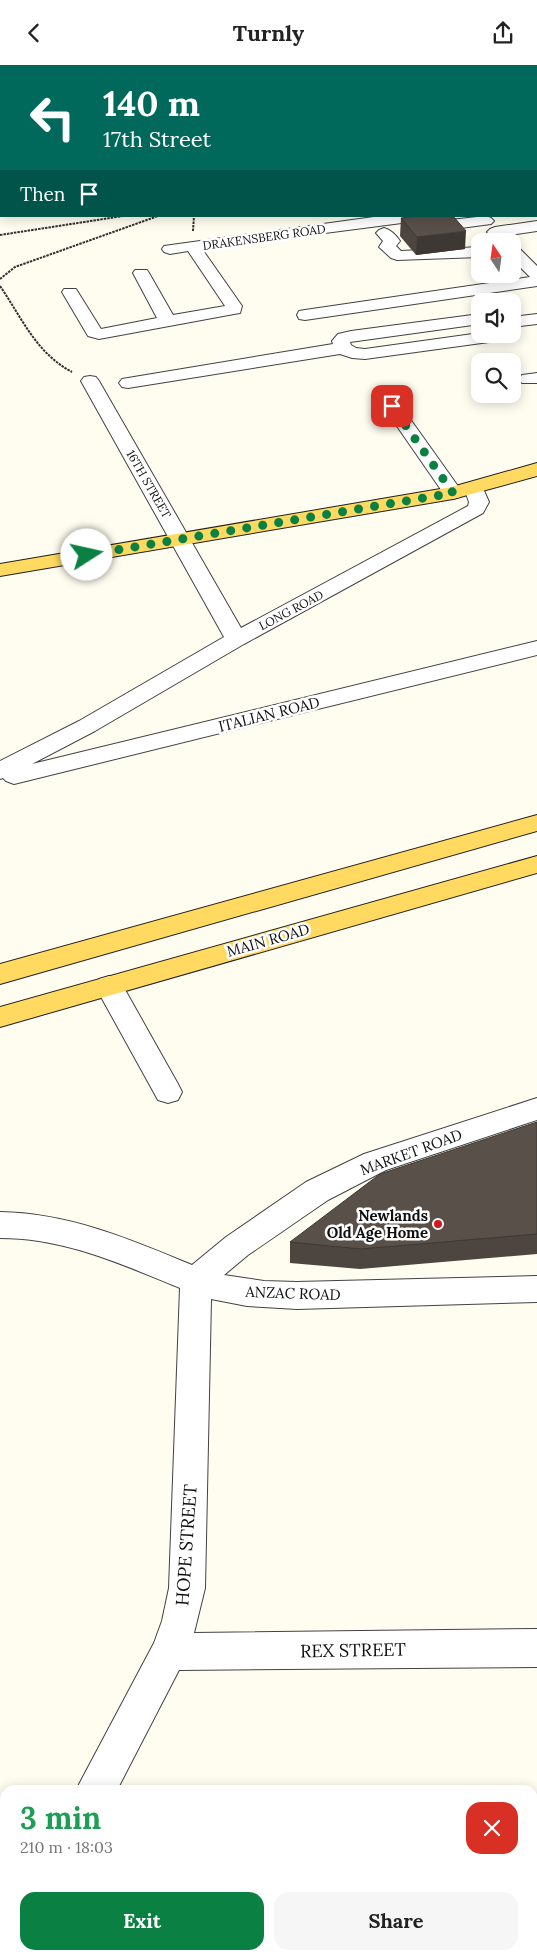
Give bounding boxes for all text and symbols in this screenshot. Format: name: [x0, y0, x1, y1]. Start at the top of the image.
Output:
icon: back: [20, 19, 48, 47]
text: Turnly: [233, 19, 304, 47]
icon: share: [489, 19, 517, 47]
text: 140 m: [103, 81, 200, 126]
icon: left: [20, 85, 85, 150]
text: 17th Street: [103, 125, 211, 153]
icon: arrive: [75, 180, 103, 208]
text: Then: [20, 182, 65, 206]
street label: DRAKENSBERG ROAD: [202, 221, 327, 253]
north arrow: [471, 233, 521, 283]
map controls: [471, 233, 521, 403]
button: sound: [471, 293, 521, 343]
button: search: [471, 353, 521, 403]
pin: [371, 385, 413, 427]
icon: arrive: [378, 392, 406, 420]
street label: 16TH STREET: [123, 447, 175, 521]
position arrow: [60, 528, 112, 580]
street label: LONG ROAD: [256, 587, 326, 633]
street label: ITALIAN ROAD: [216, 692, 322, 736]
street label: MAIN ROAD: [224, 919, 312, 961]
street label: MARKET ROAD: [357, 1125, 465, 1179]
place label: Newlands Old Age Home: [327, 1206, 428, 1242]
marker: Newlands Old Age Home: [432, 1218, 444, 1230]
street label: ANZAC ROAD: [244, 1282, 341, 1304]
street label: HOPE STREET: [170, 1483, 202, 1607]
street label: REX STREET: [300, 1638, 407, 1662]
text: 3 min: [20, 1799, 101, 1837]
button: close: [466, 1802, 518, 1854]
text: 210 m · 18:03: [20, 1837, 113, 1857]
button: Exit: [20, 1892, 264, 1950]
button: Share: [274, 1892, 518, 1950]

